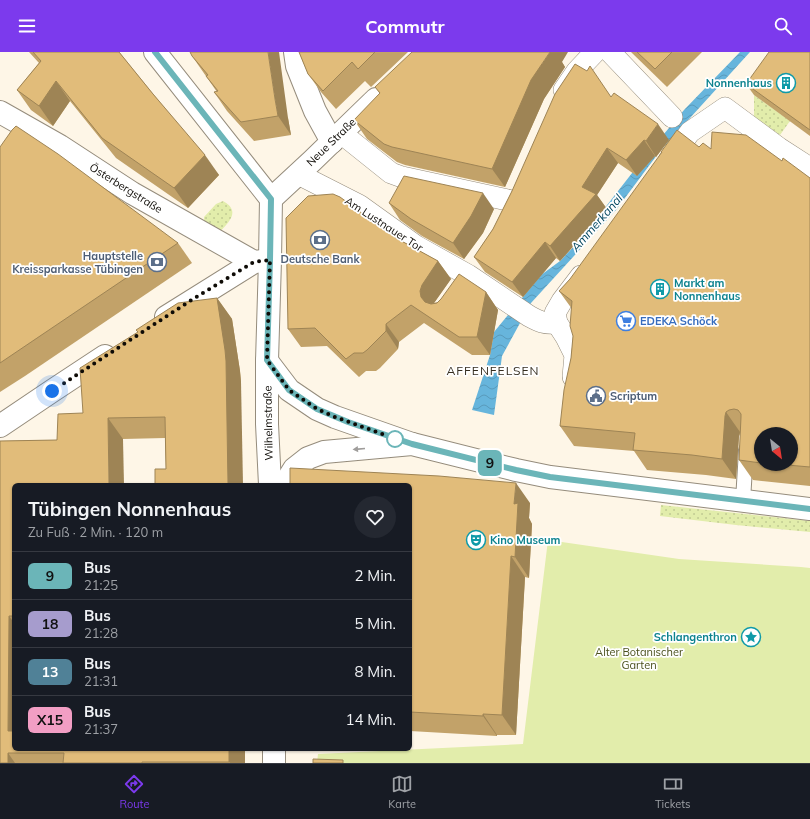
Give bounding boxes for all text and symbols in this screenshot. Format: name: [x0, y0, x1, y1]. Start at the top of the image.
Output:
icon: menu: [16, 15, 38, 37]
text: Commutr: [365, 15, 445, 38]
icon: search: [772, 15, 794, 37]
building icon: Nonnenhaus: [775, 72, 797, 94]
place label: Nonnenhaus: [706, 76, 772, 90]
street label: Neue Straße: [303, 115, 359, 169]
street label: Österbergstraße: [87, 160, 165, 216]
water label: Ammerkanal: [567, 191, 626, 255]
street label: Am Lustnauer Tor: [342, 194, 426, 254]
bank icon: Deutsche Bank: [309, 229, 331, 251]
place label: Hauptstelle Kreissparkasse Tübingen: [12, 249, 143, 276]
bank icon: Hauptstelle Kreissparkasse Tübingen: [146, 251, 168, 273]
place label: Deutsche Bank: [281, 252, 360, 266]
place label: Markt am Nonnenhaus: [674, 276, 741, 303]
building icon: Markt am Nonnenhaus: [649, 278, 671, 300]
supermarket icon: EDEKA Schöck: [615, 310, 637, 332]
place label: EDEKA Schöck: [640, 314, 718, 328]
district label: AFFENFELSEN: [447, 363, 539, 378]
your location: [42, 381, 62, 401]
street label: Wilhelmstraße: [260, 385, 276, 461]
public building icon: Scriptum: [585, 385, 607, 407]
place label: Scriptum: [610, 389, 657, 403]
north arrow: [754, 427, 798, 471]
map controls: [754, 427, 798, 471]
unlabelled marker: [386, 430, 404, 448]
one-way arrow: [353, 446, 365, 453]
line badge: 9: [477, 450, 503, 476]
text: 9: [486, 454, 494, 472]
button: heart: [354, 496, 396, 538]
text: Tübingen Nonnenhaus: [28, 497, 231, 521]
text: Zu Fuß · 2 Min. · 120 m: [28, 524, 163, 540]
theatre icon: Kino Museum: [465, 529, 487, 551]
place label: Kino Museum: [490, 533, 561, 547]
text: Bus: [84, 558, 111, 577]
text: 2 Min.: [354, 566, 396, 585]
text: 9: [46, 567, 54, 585]
text: 21:25: [84, 577, 118, 593]
text: Bus: [84, 606, 111, 625]
text: 5 Min.: [354, 614, 396, 633]
text: 18: [42, 615, 58, 633]
text: 21:28: [84, 625, 118, 641]
place icon: Schlangenthron: [740, 626, 762, 648]
place label: Schlangenthron: [654, 630, 737, 644]
park label: Alter Botanischer Garten: [595, 645, 683, 672]
text: Bus: [84, 654, 111, 673]
text: 8 Min.: [354, 662, 396, 681]
text: 13: [42, 663, 58, 681]
text: 21:31: [84, 673, 118, 689]
text: Bus: [84, 702, 111, 721]
text: 14 Min.: [345, 710, 396, 729]
text: X15: [37, 711, 63, 729]
text: 21:37: [84, 721, 118, 737]
tab: Route: [119, 773, 149, 811]
tab: Karte: [388, 773, 416, 811]
tab: Tickets: [655, 773, 691, 811]

